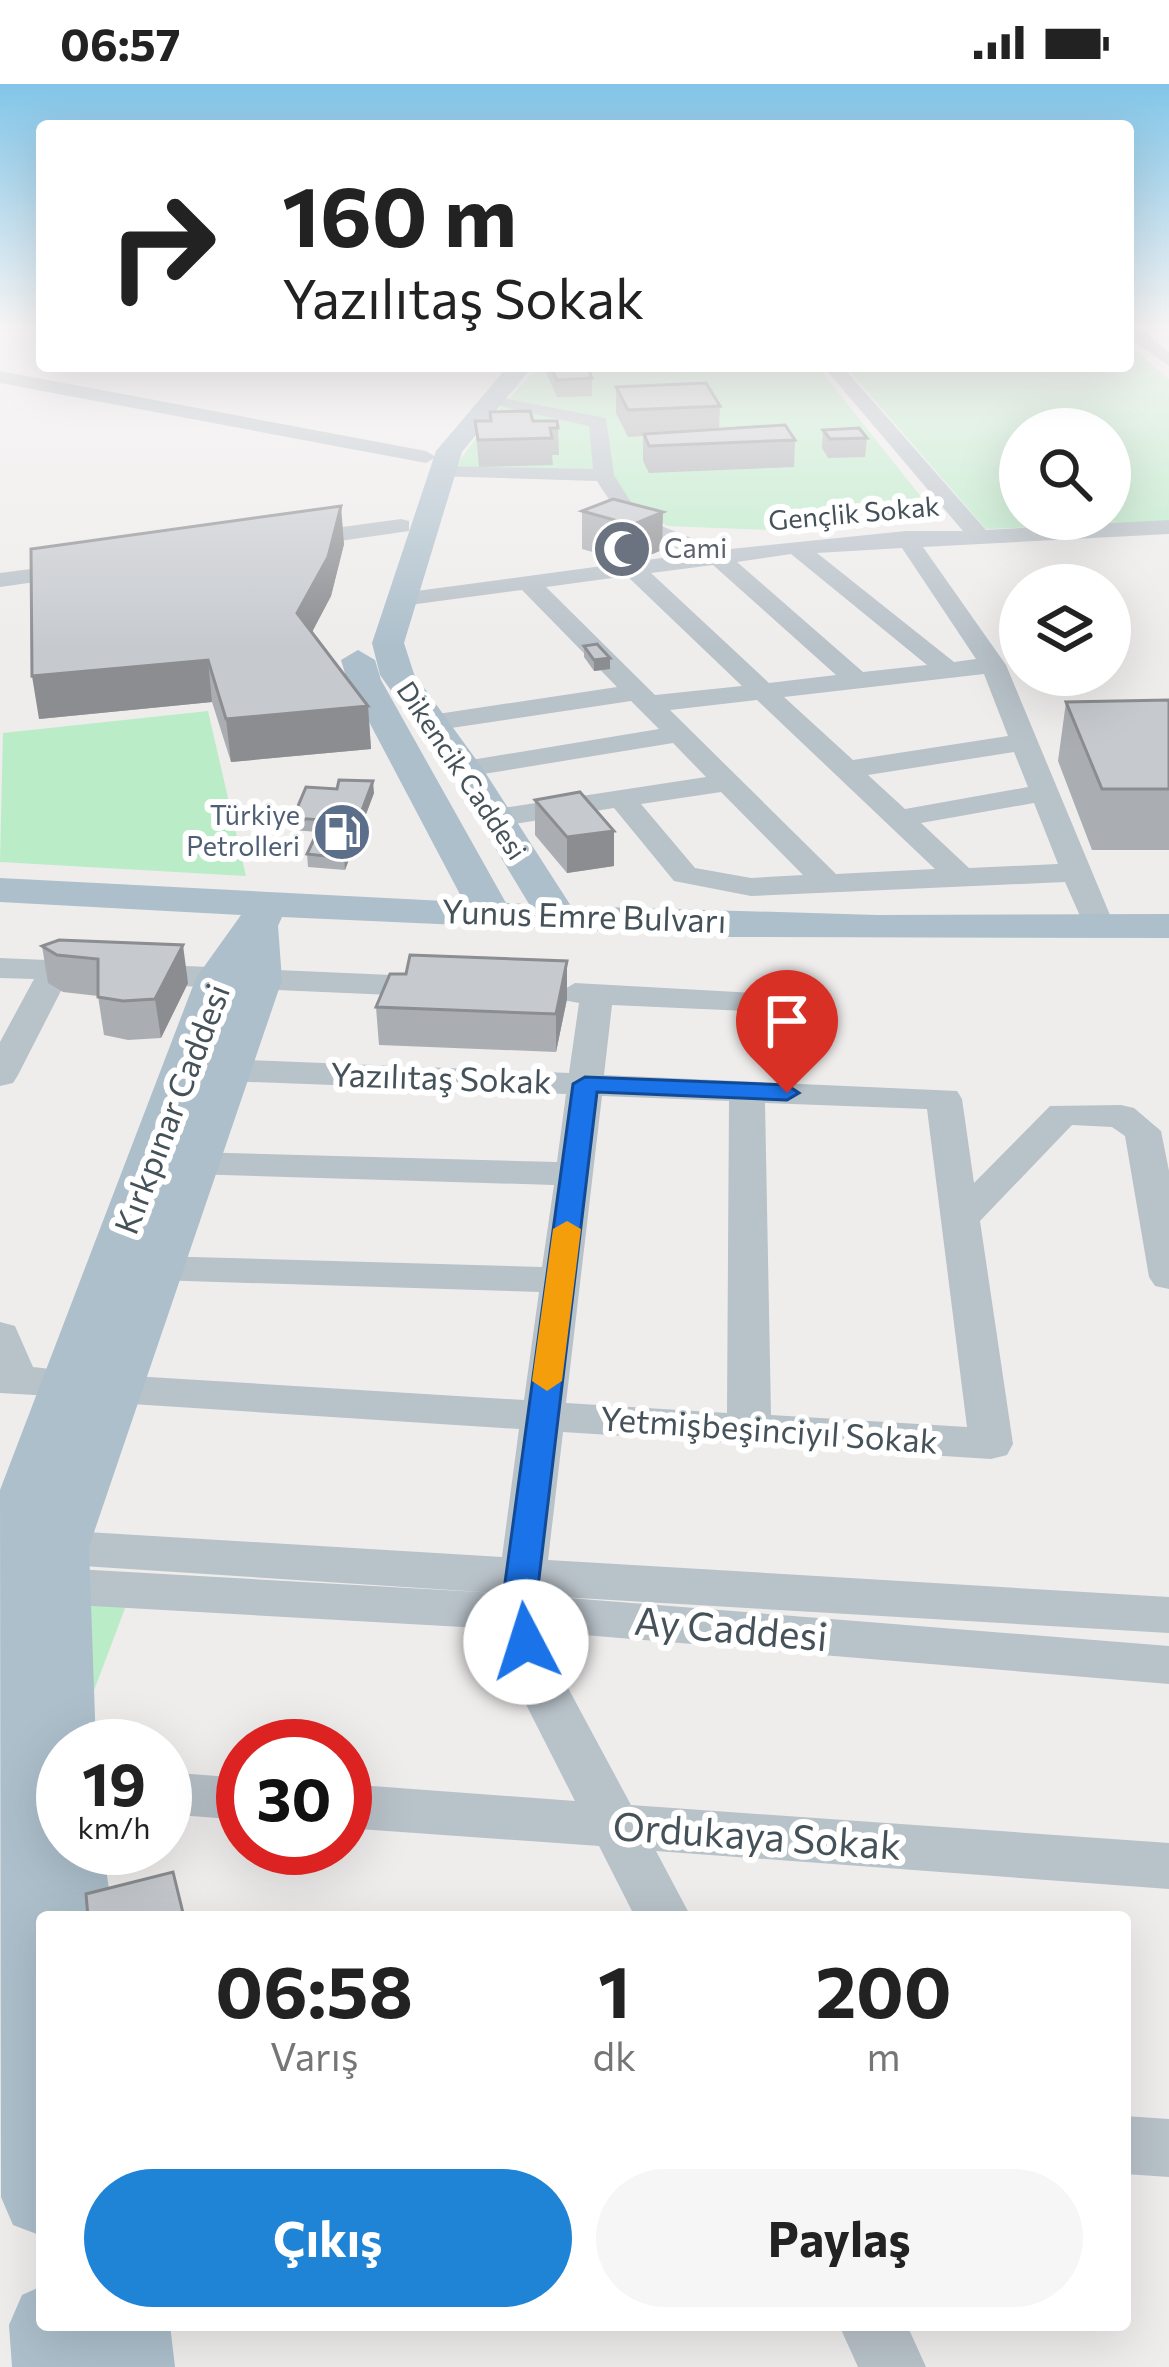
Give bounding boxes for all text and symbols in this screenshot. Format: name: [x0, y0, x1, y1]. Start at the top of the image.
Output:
text: 06:57: [60, 15, 181, 70]
text: 160 m: [282, 162, 517, 264]
icon: right: [84, 168, 240, 324]
text: Yazılıtaş Sokak: [282, 264, 644, 330]
map controls: [999, 408, 1131, 696]
button: search: [999, 408, 1131, 540]
street label: Gençlik Sokak: [767, 489, 941, 536]
mosque icon: Cami: [591, 518, 653, 580]
place label: Cami: [664, 531, 727, 564]
button: layers: [999, 564, 1131, 696]
street label: Dikencik Caddesi: [390, 675, 534, 866]
place label: Türkiye Petrolleri: [186, 798, 300, 862]
fuel station icon: Türkiye Petrolleri: [311, 801, 373, 863]
street label: Yunus Emre Bulvarı: [441, 889, 727, 940]
pin: [736, 970, 838, 1093]
street label: Kırkpınar Caddesi: [104, 978, 237, 1239]
icon: arrive: [754, 988, 820, 1054]
street label: Yazılıtaş Sokak: [330, 1052, 553, 1101]
street label: Yetmişbeşinciyıl Sokak: [599, 1396, 939, 1461]
position arrow: [463, 1579, 589, 1705]
street label: Ay Caddesi: [633, 1595, 830, 1659]
speed limit sign: 30: [216, 1719, 372, 1875]
text: 19: [82, 1745, 146, 1818]
street label: Ordukaya Sokak: [611, 1800, 903, 1868]
text: km/h: [78, 1808, 150, 1845]
text: 06:58: [215, 1945, 413, 2033]
text: 1: [598, 1945, 631, 2033]
text: 200: [815, 1945, 952, 2033]
text: Varış: [270, 2031, 358, 2079]
text: dk: [592, 2031, 636, 2079]
text: m: [867, 2031, 901, 2079]
button: Çıkış: [84, 2169, 572, 2307]
button: Paylaş: [596, 2169, 1083, 2307]

